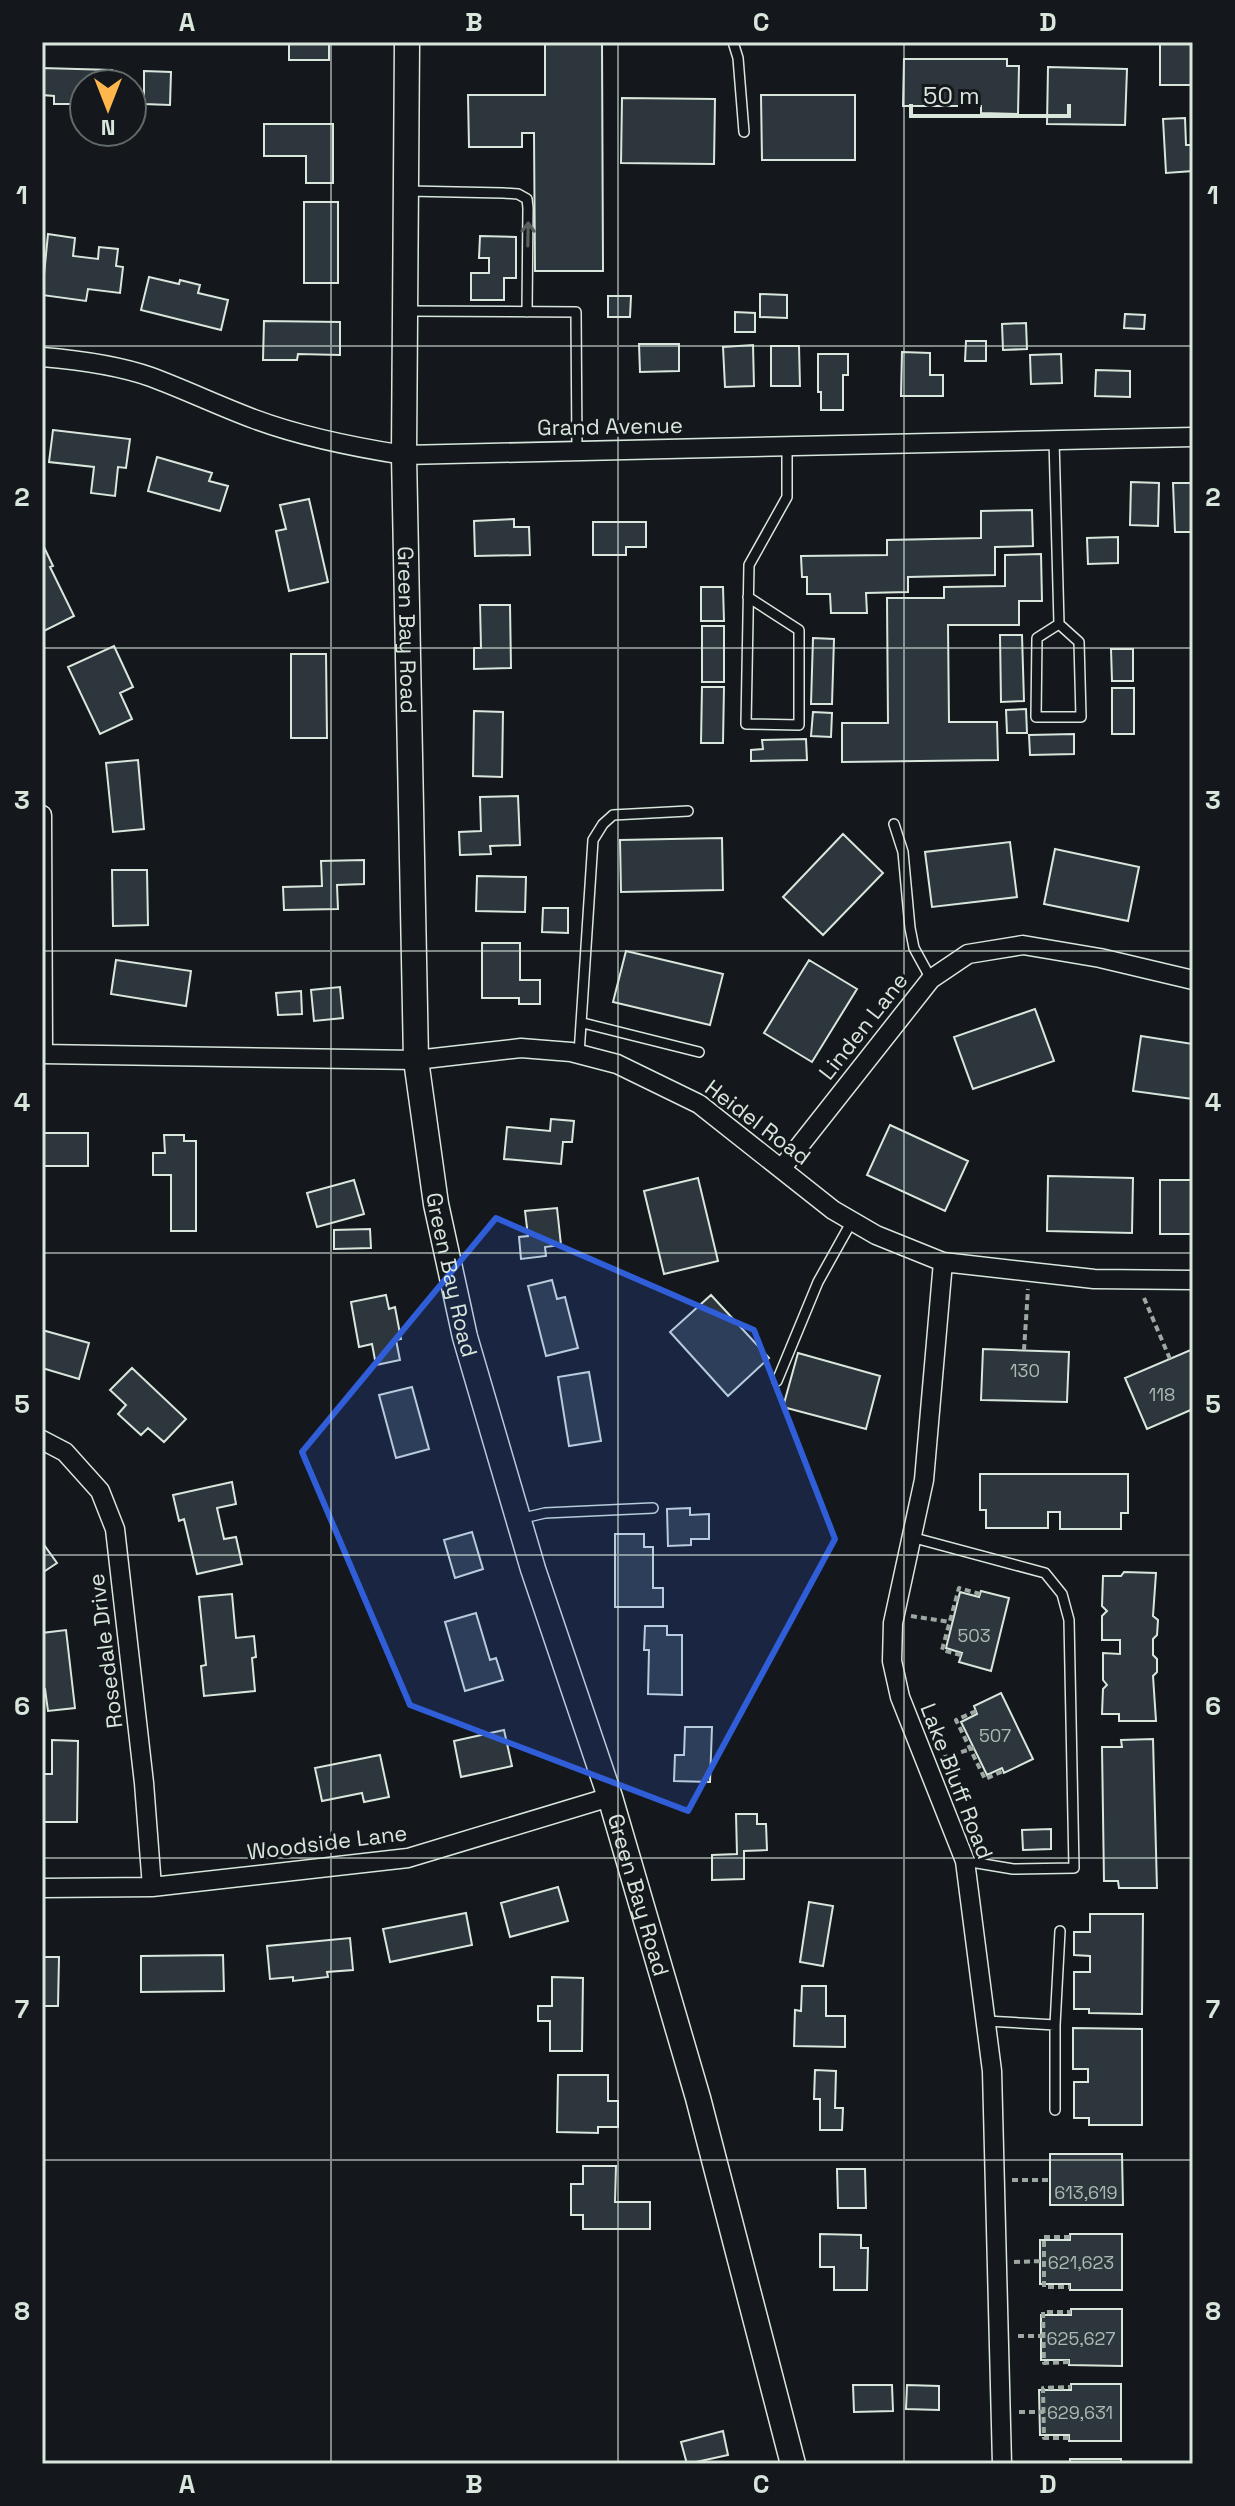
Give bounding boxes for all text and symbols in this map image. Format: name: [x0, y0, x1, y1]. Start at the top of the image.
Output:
text: A: [179, 5, 196, 39]
text: B: [465, 5, 483, 39]
text: C: [753, 5, 769, 39]
text: D: [1039, 5, 1057, 39]
north arrow: [68, 68, 148, 148]
scale bar: [911, 68, 1069, 118]
text: 50 m: [923, 80, 980, 111]
text: N: [101, 114, 115, 142]
text: 1: [16, 178, 28, 212]
text: 1: [1207, 178, 1219, 212]
one-way arrow: [520, 221, 536, 248]
street label: Grand Avenue: [537, 411, 683, 441]
text: 2: [14, 480, 30, 514]
text: 2: [1205, 480, 1221, 514]
street label: Green Bay Road: [392, 546, 423, 714]
text: 3: [14, 783, 30, 817]
text: 3: [1205, 783, 1221, 817]
street label: Linden Lane: [812, 967, 914, 1085]
street label: Heidel Road: [700, 1073, 816, 1171]
text: 4: [14, 1085, 30, 1119]
text: 4: [1205, 1085, 1221, 1119]
street label: Green Bay Road: [421, 1191, 484, 1360]
house number: 130: [1010, 1359, 1040, 1382]
house number: 118: [1149, 1383, 1175, 1406]
text: 5: [14, 1387, 30, 1421]
text: 5: [1205, 1387, 1221, 1421]
street label: Rosedale Drive: [82, 1572, 128, 1730]
house number: 503: [957, 1624, 991, 1647]
text: 6: [14, 1689, 30, 1723]
text: 6: [1205, 1689, 1221, 1723]
street label: Lake Bluff Road: [914, 1699, 1000, 1863]
house number: 507: [979, 1724, 1011, 1747]
street label: Green Bay Road: [602, 1810, 676, 1979]
street label: Woodside Lane: [245, 1818, 409, 1866]
text: 7: [15, 1992, 29, 2026]
text: 7: [1206, 1992, 1220, 2026]
house number: 613,619: [1054, 2181, 1118, 2204]
house number: 621,623: [1048, 2251, 1114, 2274]
text: 8: [14, 2294, 30, 2328]
text: 8: [1205, 2294, 1221, 2328]
house number: 625,627: [1047, 2327, 1115, 2350]
house number: 629,631: [1047, 2401, 1113, 2424]
text: A: [179, 2467, 196, 2501]
text: B: [465, 2467, 483, 2501]
text: C: [753, 2467, 769, 2501]
text: D: [1039, 2467, 1057, 2501]

